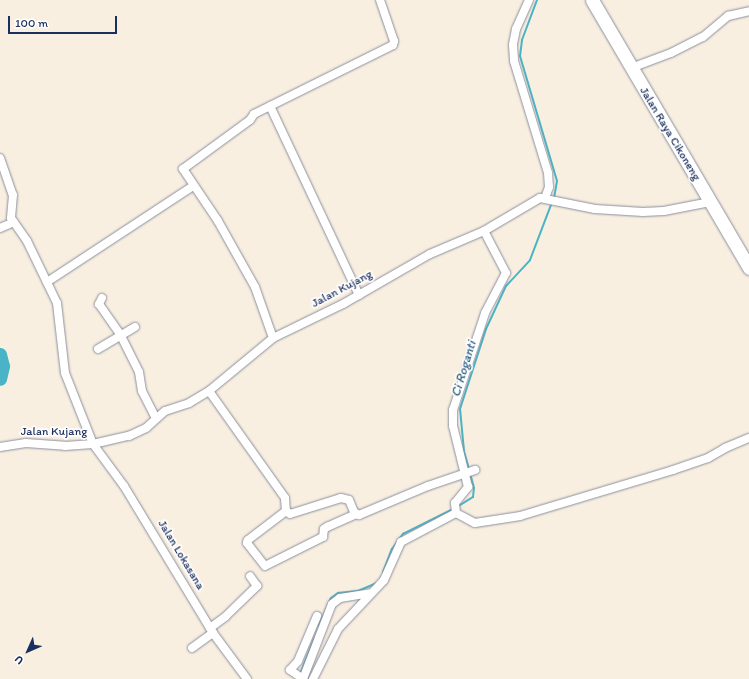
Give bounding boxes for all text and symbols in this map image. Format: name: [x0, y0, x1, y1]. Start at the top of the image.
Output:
scale bar: [10, 8, 119, 34]
text: 100 m: [15, 16, 48, 30]
street label: Jalan Raya Cikoneng: [637, 85, 703, 183]
street label: Jalan Kujang: [310, 267, 374, 311]
water label: Ci Roganti: [448, 339, 480, 399]
street label: Jalan Kujang: [21, 425, 87, 439]
street label: Jalan Lokasana: [154, 517, 208, 593]
north arrow: [8, 631, 48, 671]
text: U: [12, 653, 26, 667]

